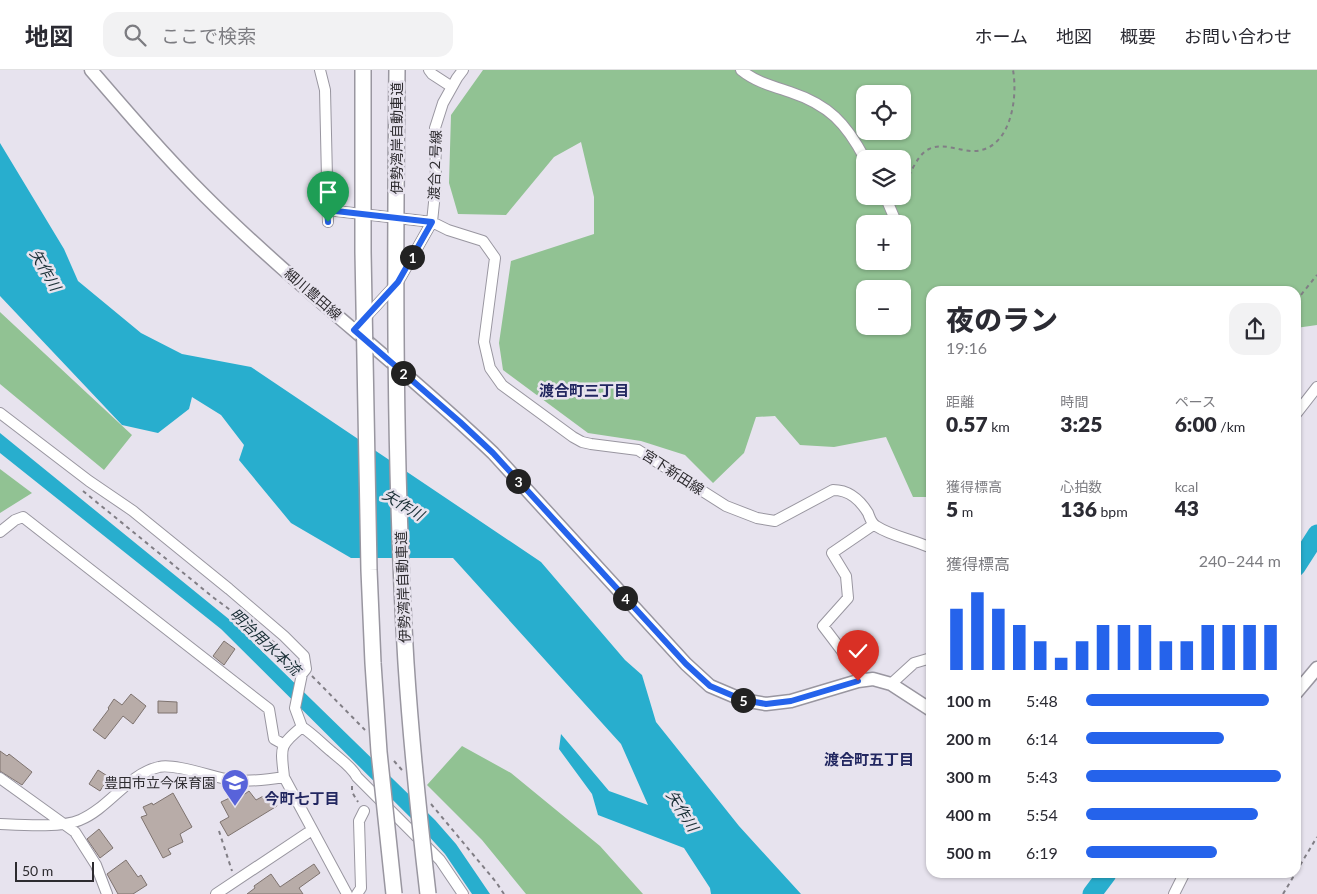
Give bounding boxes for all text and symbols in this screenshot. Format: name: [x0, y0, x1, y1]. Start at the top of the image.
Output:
search box: [103, 12, 453, 57]
text: 地図: [25, 21, 73, 50]
icon: search: [121, 21, 149, 49]
text: ここで検索: [161, 24, 256, 47]
text: ホーム: [975, 25, 1028, 47]
text: 地図: [1056, 25, 1092, 47]
text: 概要: [1120, 25, 1156, 47]
text: お問い合わせ: [1184, 25, 1292, 47]
street label: 伊勢湾岸自動車道: [388, 82, 405, 194]
map controls: [856, 85, 911, 335]
button: locate: [856, 85, 911, 140]
street label: 渡合２号線: [425, 130, 444, 200]
button: layers: [856, 150, 911, 205]
pin: [307, 171, 349, 222]
icon: arrive: [314, 178, 342, 206]
button: +: [856, 215, 911, 270]
pin: 1: [400, 244, 424, 270]
water label: 矢作川: [27, 246, 66, 295]
text: 1: [408, 249, 417, 266]
street label: 細川豊田線: [281, 264, 345, 323]
button: −: [856, 280, 911, 335]
text: 夜のラン: [946, 302, 1058, 336]
button: share: [1229, 303, 1281, 355]
text: 19:16: [946, 338, 987, 357]
pin: 2: [390, 360, 416, 386]
text: 2: [399, 365, 408, 382]
district label: 渡合町三丁目: [539, 381, 629, 399]
text: 距離: [946, 393, 974, 410]
text: 時間: [1060, 393, 1088, 410]
text: ペース: [1175, 393, 1216, 410]
text: 0.57: [946, 411, 988, 436]
text: 3:25: [1060, 411, 1102, 436]
text: 6:00: [1175, 411, 1217, 436]
text: km: [988, 418, 1010, 435]
text: /km: [1217, 418, 1245, 435]
street label: 宮下新田線: [639, 445, 707, 498]
pin: 3: [506, 468, 530, 494]
text: 3: [514, 473, 523, 490]
text: 獲得標高: [946, 478, 1002, 495]
text: 心拍数: [1060, 478, 1102, 495]
text: kcal: [1175, 478, 1198, 495]
water label: 矢作川: [380, 485, 429, 524]
text: 43: [1175, 495, 1199, 520]
text: 5: [946, 496, 958, 521]
text: 136: [1060, 496, 1097, 521]
text: m: [958, 503, 973, 520]
text: bpm: [1097, 503, 1128, 520]
street label: 伊勢湾岸自動車道: [392, 531, 413, 643]
text: 240–244 m: [1199, 551, 1281, 570]
text: 獲得標高: [946, 554, 1010, 573]
pin: 4: [612, 586, 638, 610]
text: 4: [621, 590, 630, 607]
water label: 明治用水本流: [227, 604, 306, 680]
pin: [837, 630, 879, 681]
icon: check: [844, 637, 872, 665]
pin: 5: [730, 688, 756, 712]
text: 100 m: [946, 691, 991, 710]
text: 5:48: [1026, 691, 1058, 710]
text: 5: [739, 692, 748, 709]
text: 200 m: [946, 729, 991, 748]
text: 6:14: [1026, 729, 1058, 748]
district label: 渡合町五丁目: [824, 750, 914, 768]
text: 300 m: [946, 767, 991, 786]
text: 5:43: [1026, 767, 1058, 786]
school or university icon: 豊田市立今保育園: [220, 768, 250, 807]
place label: 豊田市立今保育園: [104, 774, 216, 791]
water label: 矢作川: [663, 787, 703, 836]
district label: 今町七丁目: [264, 789, 340, 807]
text: 400 m: [946, 805, 991, 824]
text: 5:54: [1026, 805, 1058, 824]
text: 500 m: [946, 843, 991, 862]
text: 6:19: [1026, 843, 1058, 862]
scale bar: [15, 859, 94, 882]
text: 50 m: [22, 862, 53, 879]

